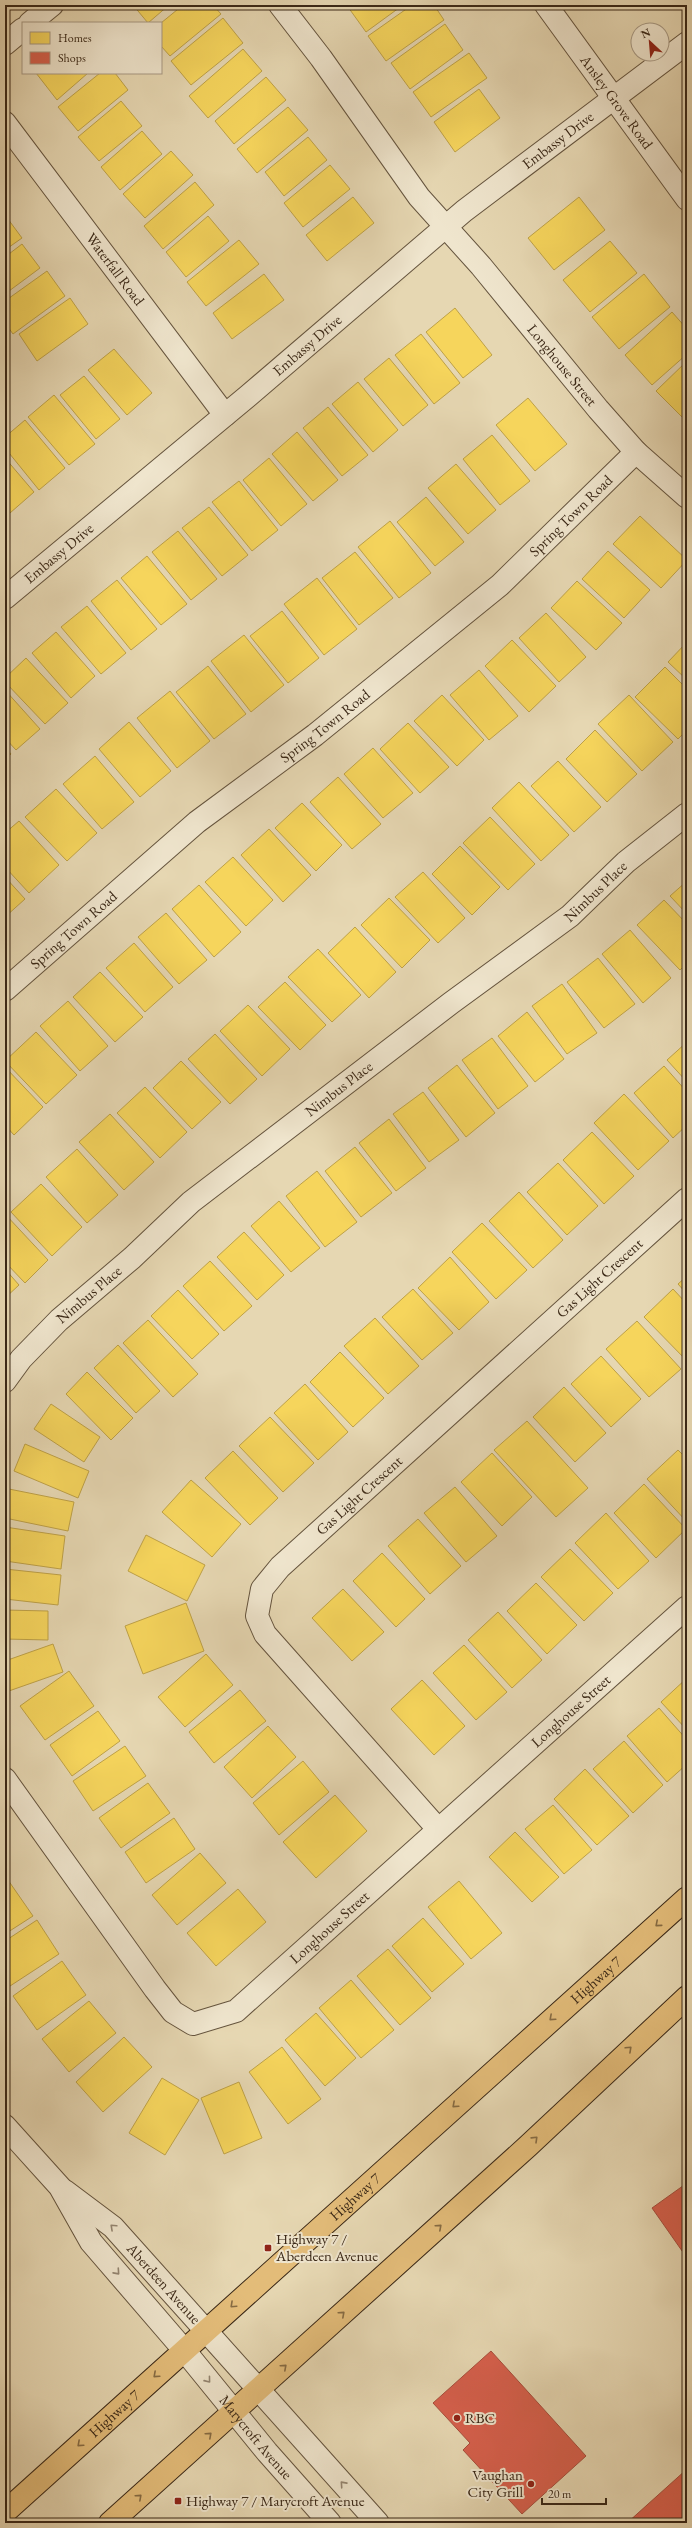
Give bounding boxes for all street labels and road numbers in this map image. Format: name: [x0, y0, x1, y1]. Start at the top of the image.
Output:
street label: Ansley Grove Road: [576, 50, 658, 153]
street label: Embassy Drive: [518, 107, 597, 173]
street label: Waterfall Road: [82, 229, 149, 309]
street label: Embassy Drive: [269, 310, 345, 380]
street label: Longhouse Street: [523, 320, 602, 410]
street label: Spring Town Road: [525, 470, 617, 560]
street label: Embassy Drive: [20, 518, 97, 587]
street label: Spring Town Road: [276, 684, 374, 767]
street label: Nimbus Place: [560, 856, 631, 926]
street label: Spring Town Road: [26, 886, 121, 973]
street label: Nimbus Place: [301, 1056, 376, 1120]
street label: Gas Light Crescent: [552, 1234, 647, 1322]
street label: Nimbus Place: [52, 1261, 126, 1327]
street label: Gas Light Crescent: [312, 1451, 406, 1539]
street label: Longhouse Street: [527, 1670, 614, 1751]
street label: Longhouse Street: [285, 1886, 373, 1967]
street label: Highway 7: [566, 1951, 626, 2008]
street label: Highway 7: [325, 2168, 385, 2224]
street label: Aberdeen Avenue: [122, 2238, 205, 2328]
street label: Highway 7: [84, 2385, 144, 2441]
street label: Marycroft Avenue: [215, 2391, 297, 2483]

